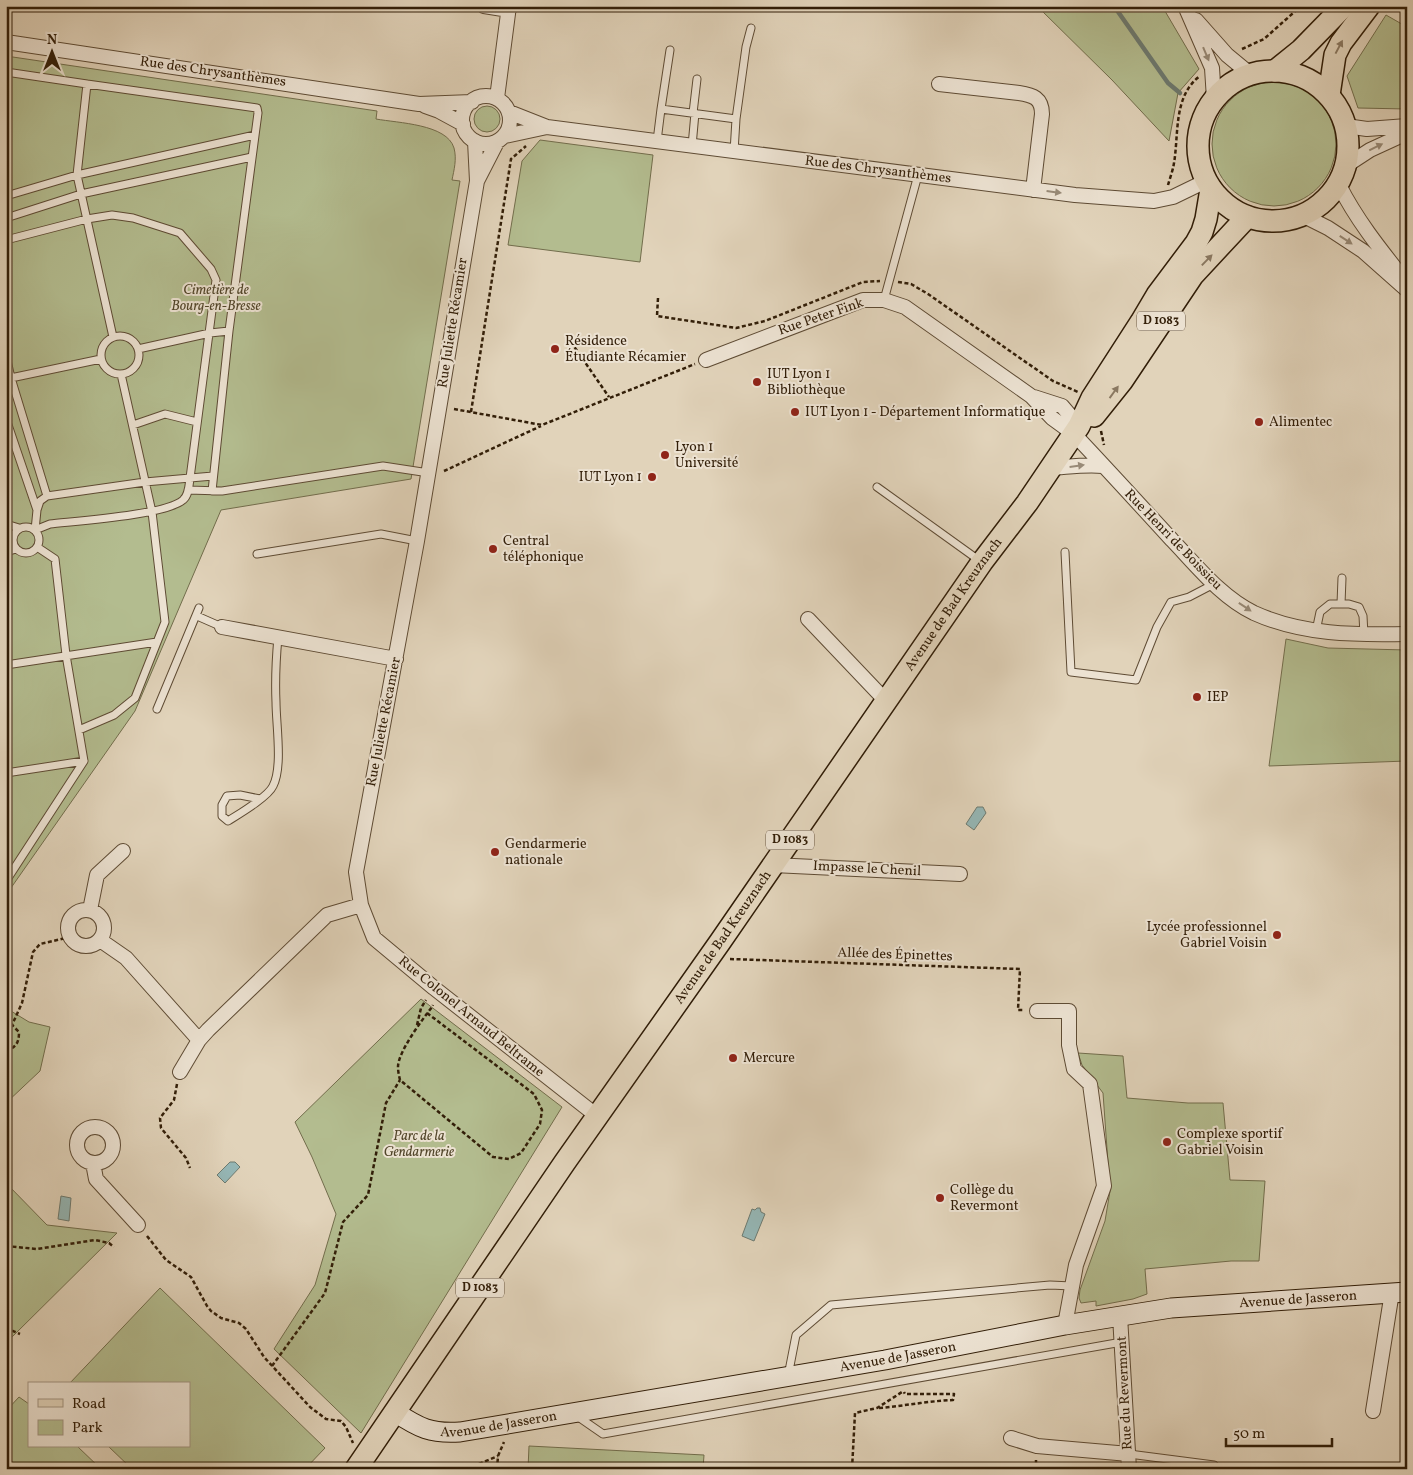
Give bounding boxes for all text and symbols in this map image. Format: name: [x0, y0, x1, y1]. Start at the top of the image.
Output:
north arrow: [28, 28, 78, 78]
text: N: [47, 31, 57, 50]
one-way arrow: [1335, 41, 1344, 54]
one-way arrow: [1202, 47, 1210, 62]
street label: Rue des Chrysanthèmes: [139, 52, 287, 92]
one-way arrow: [1369, 143, 1383, 151]
street label: Rue des Chrysanthèmes: [804, 152, 952, 188]
one-way arrow: [1046, 188, 1062, 196]
one-way arrow: [1339, 235, 1353, 245]
one-way arrow: [1201, 254, 1213, 266]
street label: Rue Juliette Récamier: [433, 256, 473, 390]
park label: Cimetière de Bourg-en-Bresse: [171, 281, 261, 316]
street label: Rue Peter Fink: [776, 293, 867, 340]
road number: D 1083: [1137, 312, 1185, 331]
place label: Résidence Étudiante Récamier: [565, 332, 686, 367]
marker: Résidence Étudiante Récamier: [549, 343, 561, 355]
place label: IUT Lyon 1 Bibliothèque: [767, 365, 846, 400]
marker: IUT Lyon 1 Bibliothèque: [751, 376, 763, 388]
one-way arrow: [1108, 386, 1119, 399]
place label: IUT Lyon 1 - Département Informatique: [805, 403, 1046, 422]
marker: IUT Lyon 1 - Département Informatique: [789, 406, 801, 418]
place label: Alimentec: [1269, 413, 1332, 432]
marker: Alimentec: [1253, 416, 1265, 428]
place label: Lyon 1 Université: [675, 438, 739, 473]
marker: Lyon 1 Université: [659, 449, 671, 461]
one-way arrow: [1069, 462, 1085, 470]
place label: IUT Lyon 1: [579, 468, 642, 487]
marker: IUT Lyon 1: [646, 471, 658, 483]
street label: Rue Henri de Boissieu: [1120, 485, 1226, 595]
place label: Central téléphonique: [503, 532, 584, 567]
street label: Avenue de Bad Kreuznach: [900, 534, 1007, 675]
marker: Central téléphonique: [487, 543, 499, 555]
one-way arrow: [1239, 602, 1252, 612]
street label: Rue Juliette Récamier: [362, 655, 406, 788]
place label: IEP: [1207, 688, 1229, 707]
marker: IEP: [1191, 691, 1203, 703]
road number: D 1083: [766, 830, 814, 850]
place label: Gendarmerie nationale: [505, 835, 587, 870]
marker: Gendarmerie nationale: [489, 846, 501, 858]
street label: Impasse le Chenil: [812, 857, 922, 881]
street label: Avenue de Bad Kreuznach: [670, 867, 776, 1008]
place label: Lycée professionnel Gabriel Voisin: [1146, 918, 1267, 953]
marker: Lycée professionnel Gabriel Voisin: [1271, 929, 1283, 941]
street label: Allée des Épinettes: [837, 943, 953, 967]
street label: Rue Colonel Arnaud Beltrame: [394, 952, 548, 1082]
place label: Mercure: [743, 1049, 795, 1068]
marker: Mercure: [727, 1052, 739, 1064]
place label: Complexe sportif Gabriel Voisin: [1177, 1125, 1284, 1160]
park label: Parc de la Gendarmerie: [384, 1127, 454, 1162]
marker: Complexe sportif Gabriel Voisin: [1161, 1136, 1173, 1148]
place label: Collège du Revermont: [950, 1181, 1019, 1216]
marker: Collège du Revermont: [934, 1192, 946, 1204]
road number: D 1083: [456, 1278, 504, 1298]
street label: Avenue de Jasseron: [1239, 1286, 1358, 1313]
street label: Rue du Revermont: [1113, 1335, 1137, 1450]
street label: Avenue de Jasseron: [838, 1337, 958, 1377]
legend: [28, 1382, 190, 1448]
text: Road: [72, 1394, 106, 1415]
street label: Avenue de Jasseron: [440, 1406, 558, 1442]
scale bar: [1226, 1415, 1332, 1447]
text: Park: [72, 1418, 103, 1439]
text: 50 m: [1233, 1424, 1265, 1445]

